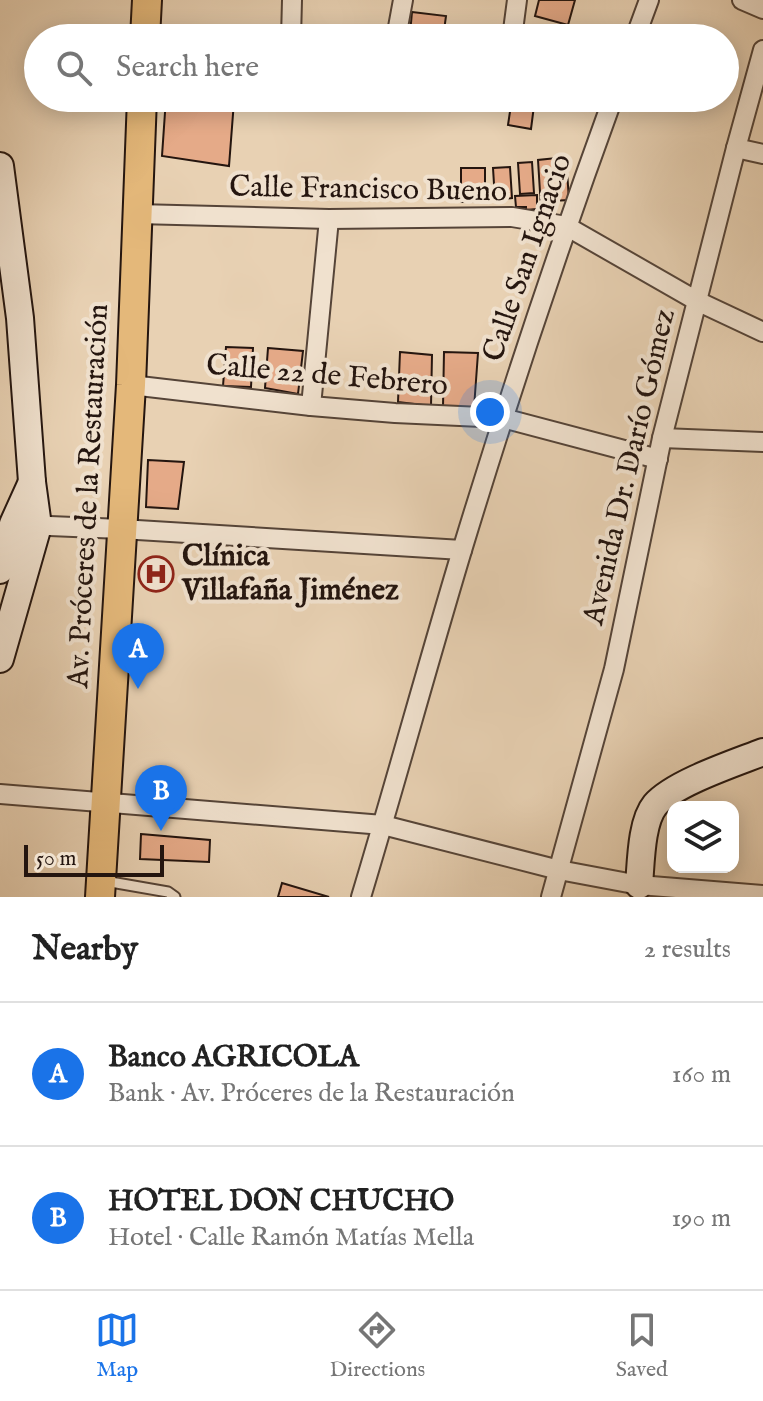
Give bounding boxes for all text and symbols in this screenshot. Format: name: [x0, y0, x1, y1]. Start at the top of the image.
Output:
search box: [24, 24, 739, 112]
icon: search: [52, 46, 96, 90]
text: Search here: [116, 49, 259, 87]
street label: Calle San Ignacio: [475, 149, 581, 367]
street label: Calle Francisco Bueno: [229, 169, 507, 211]
street label: Av. Próceres de la Restauración: [60, 303, 118, 690]
street label: Avenida Dr. Darío Gómez: [575, 305, 685, 630]
street label: Calle 22 de Febrero: [205, 347, 449, 405]
your location: [470, 392, 510, 432]
place label: Clínica Villafaña Jiménez: [181, 538, 399, 610]
hospital icon: Clínica Villafaña Jiménez: [137, 555, 175, 593]
pin: A: [112, 623, 164, 689]
pin: B: [135, 765, 187, 831]
map controls: [667, 801, 739, 873]
button: layers: [667, 801, 739, 873]
scale bar: [24, 841, 164, 877]
text: 50 m: [36, 845, 77, 873]
text: Nearby: [32, 928, 138, 971]
text: 2 results: [644, 933, 731, 966]
text: Banco AGRICOLA: [108, 1039, 359, 1077]
text: A: [49, 1058, 67, 1091]
text: 160 m: [672, 1058, 731, 1091]
text: Bank · Av. Próceres de la Restauración: [108, 1077, 515, 1110]
text: HOTEL DON CHUCHO: [108, 1183, 454, 1221]
text: B: [49, 1202, 67, 1235]
text: 190 m: [671, 1202, 731, 1235]
text: Hotel · Calle Ramón Matías Mella: [108, 1221, 474, 1254]
tab: Map: [95, 1308, 139, 1384]
tab: Directions: [330, 1308, 425, 1384]
tab: Saved: [616, 1308, 668, 1384]

